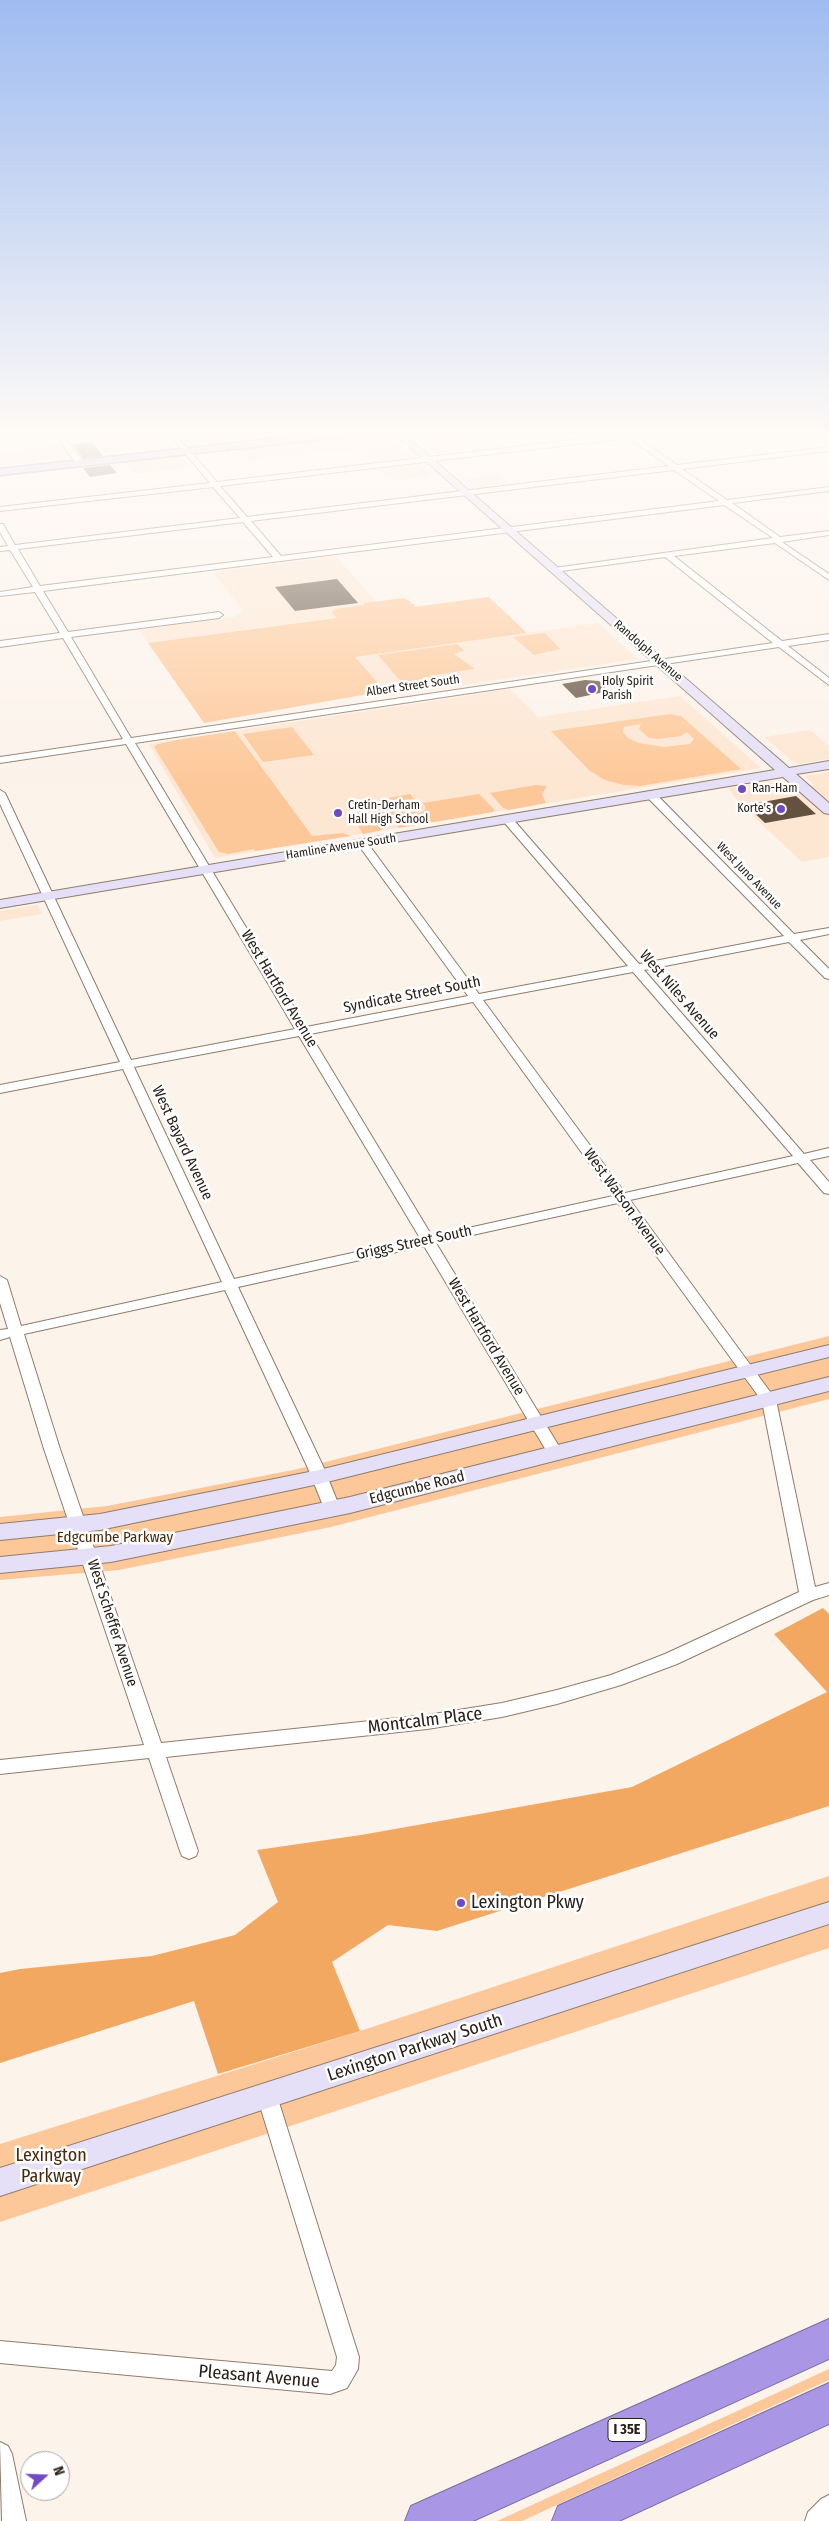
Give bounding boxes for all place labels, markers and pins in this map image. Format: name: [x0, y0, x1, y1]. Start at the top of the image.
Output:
place label: Holy Spirit Parish: [602, 675, 653, 703]
marker: Holy Spirit Parish: [586, 683, 598, 695]
place label: Ran-Ham: [752, 782, 797, 796]
marker: Ran-Ham: [736, 783, 748, 795]
place label: Cretin-Derham Hall High School: [348, 799, 428, 827]
place label: Korte's: [737, 802, 771, 816]
marker: Korte's: [775, 803, 787, 815]
marker: Cretin-Derham Hall High School: [332, 807, 344, 819]
place label: Lexington Pkwy: [471, 1892, 584, 1914]
marker: Lexington Pkwy: [455, 1897, 467, 1909]

